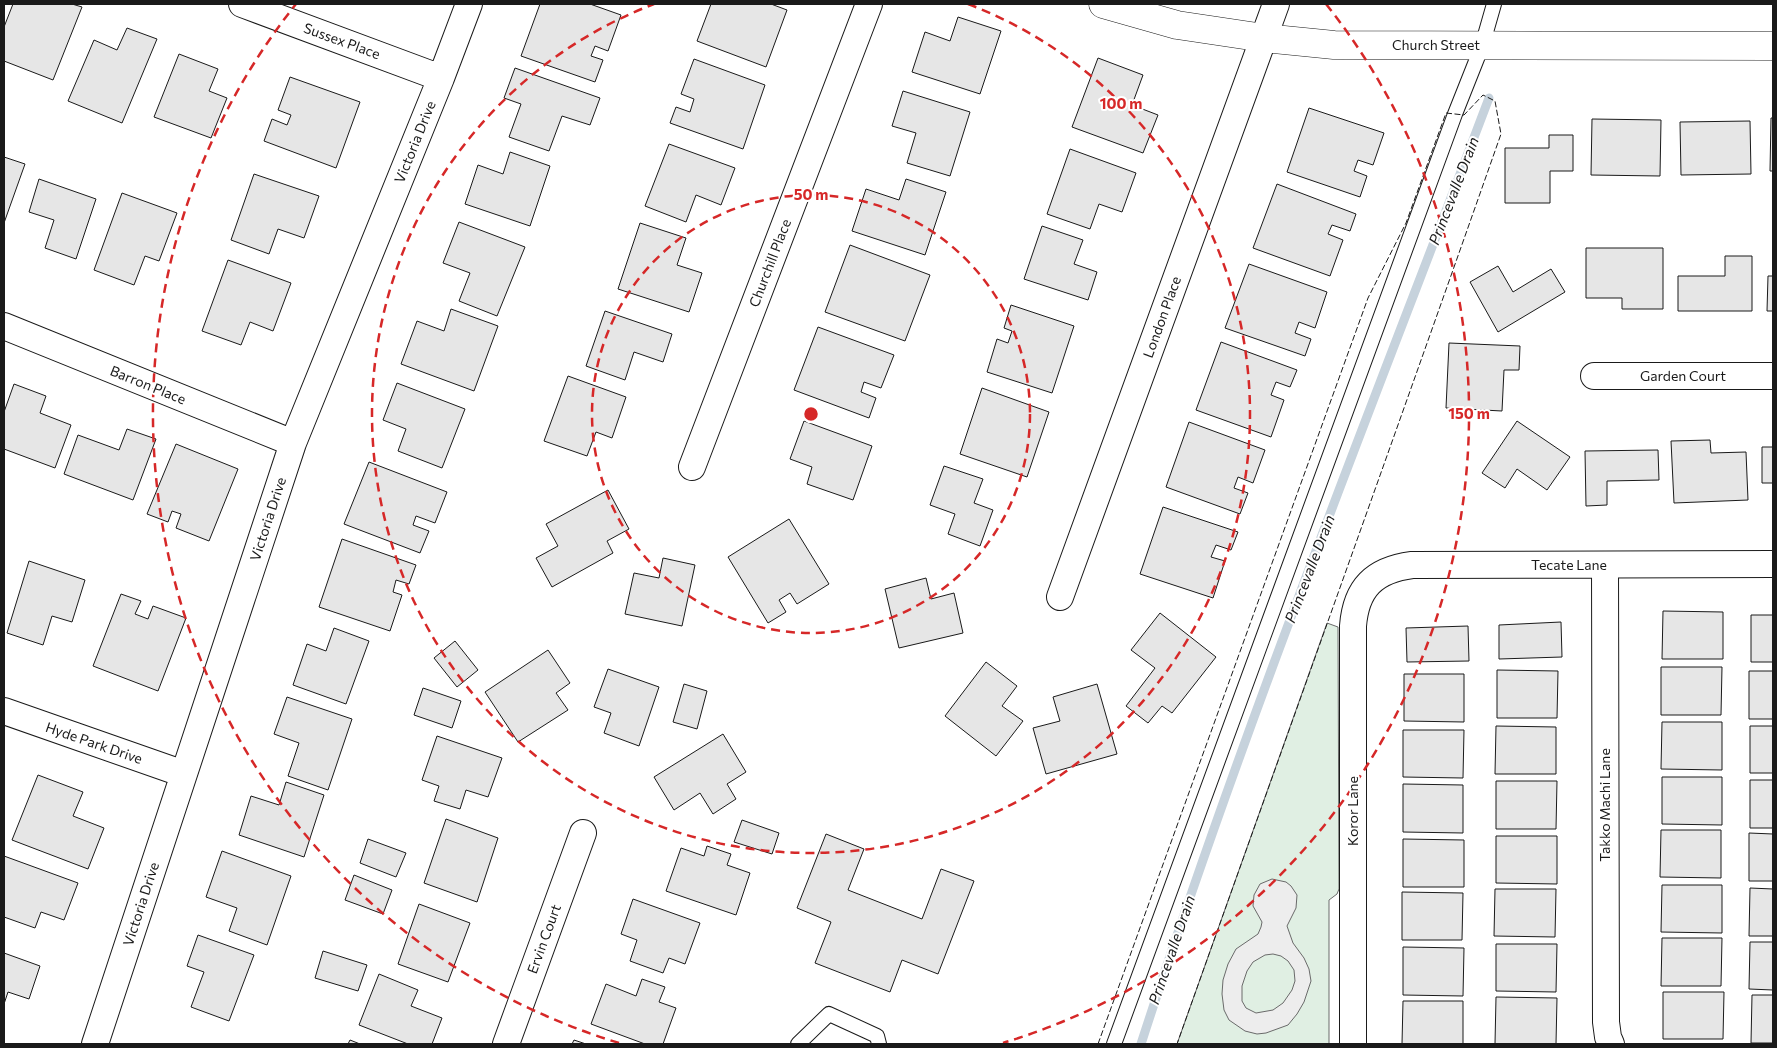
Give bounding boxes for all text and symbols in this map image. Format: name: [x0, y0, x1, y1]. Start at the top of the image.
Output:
street label: Sussex Place: [302, 19, 383, 62]
street label: Church Street: [1392, 36, 1480, 53]
text: 100 m: [1100, 94, 1142, 112]
street label: Victoria Drive: [390, 98, 439, 185]
water label: Princevalle Drain: [1424, 134, 1482, 247]
text: 50 m: [794, 185, 828, 203]
street label: Churchill Place: [745, 216, 794, 309]
street label: London Place: [1139, 274, 1184, 360]
street label: Barron Place: [108, 362, 189, 407]
street label: Garden Court: [1640, 367, 1726, 384]
text: 150 m: [1448, 404, 1490, 422]
centre of rings: [802, 405, 820, 423]
street label: Victoria Drive: [246, 475, 289, 563]
water label: Princevalle Drain: [1280, 512, 1338, 625]
street label: Tecate Lane: [1531, 556, 1607, 573]
street label: Hyde Park Drive: [43, 718, 145, 767]
street label: Takko Machi Lane: [1596, 748, 1613, 862]
street label: Koror Lane: [1344, 776, 1361, 846]
street label: Victoria Drive: [119, 860, 162, 948]
water label: Princevalle Drain: [1144, 893, 1198, 1006]
street label: Ervin Court: [523, 902, 564, 976]

